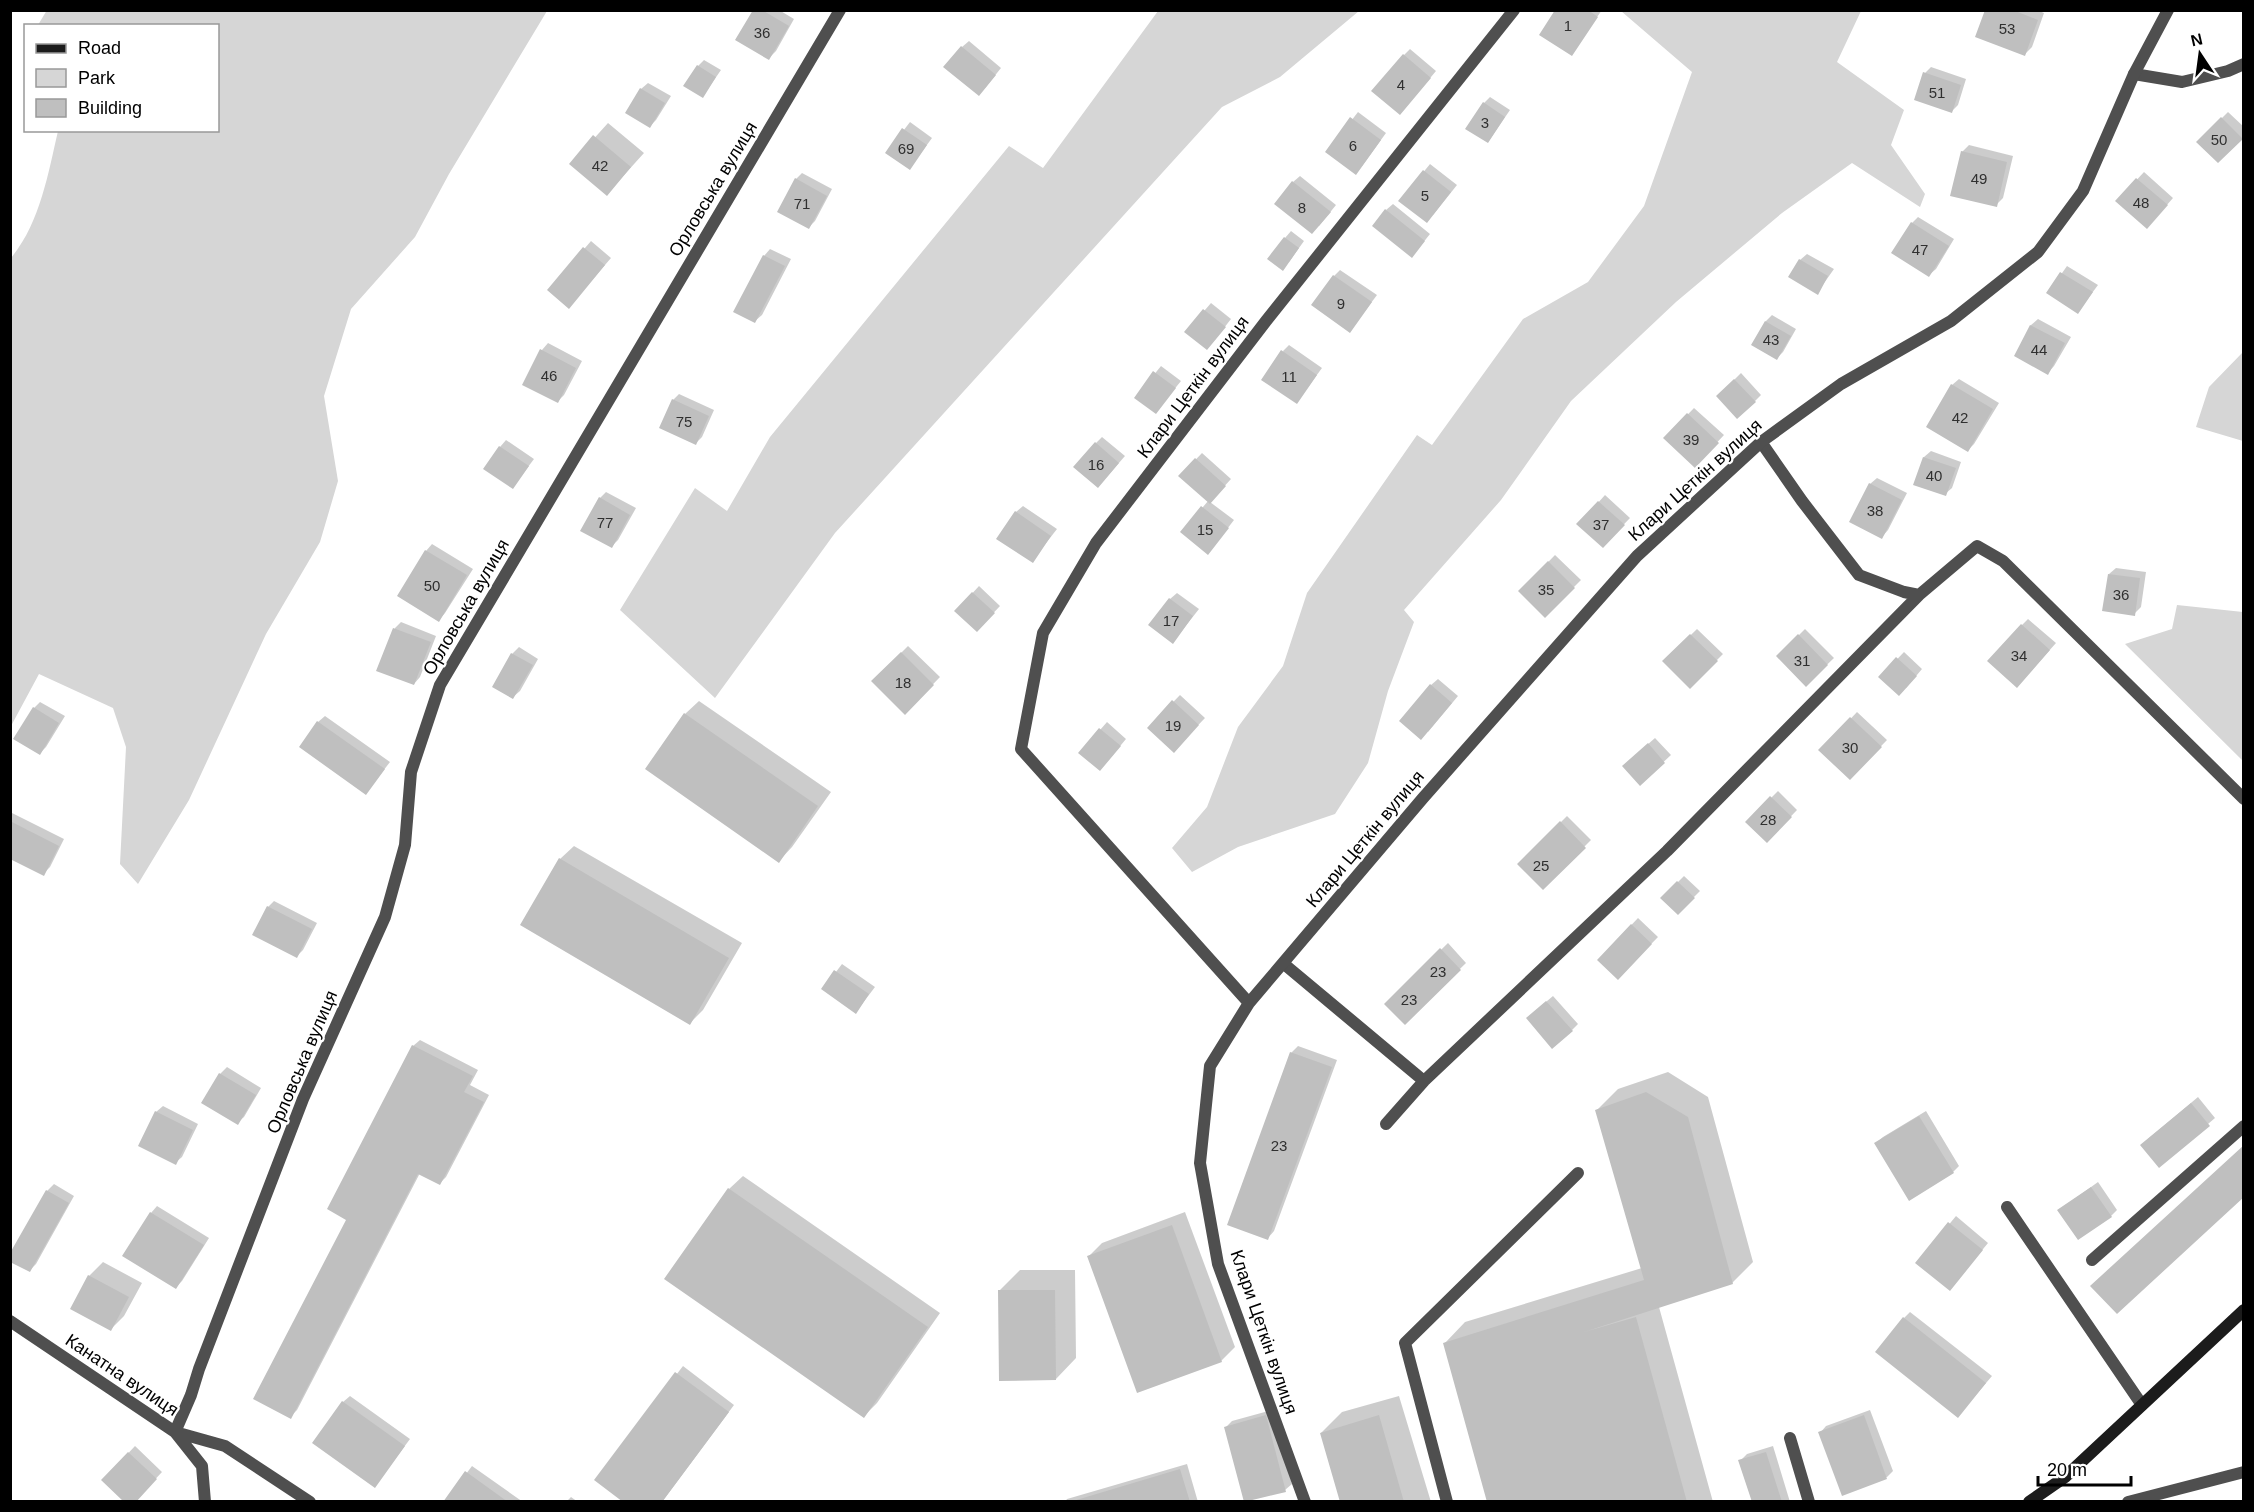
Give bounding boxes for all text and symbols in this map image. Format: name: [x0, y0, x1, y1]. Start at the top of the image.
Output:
house number: 1: [1564, 17, 1572, 34]
house number: 53: [1999, 20, 2015, 37]
legend: [24, 24, 219, 132]
house number: 36: [754, 24, 770, 41]
north arrow: [2170, 24, 2230, 84]
text: N: [2189, 30, 2204, 49]
text: Road: [78, 38, 121, 58]
text: Park: [78, 68, 116, 88]
house number: 4: [1397, 76, 1405, 93]
house number: 51: [1929, 84, 1945, 101]
text: Building: [78, 98, 142, 118]
house number: 3: [1481, 114, 1489, 131]
street label: Орловська вулиця: [665, 118, 761, 260]
house number: 50: [2211, 131, 2227, 148]
house number: 6: [1349, 137, 1357, 154]
house number: 69: [898, 140, 914, 157]
house number: 42: [592, 157, 608, 174]
house number: 49: [1971, 170, 1987, 187]
house number: 5: [1421, 187, 1429, 204]
house number: 48: [2133, 194, 2149, 211]
house number: 71: [794, 195, 810, 212]
house number: 8: [1298, 199, 1306, 216]
house number: 47: [1912, 241, 1928, 258]
house number: 9: [1337, 295, 1345, 312]
street label: Клари Цеткін вулиця: [1133, 312, 1253, 462]
house number: 43: [1763, 331, 1779, 348]
house number: 44: [2031, 341, 2047, 358]
house number: 46: [541, 367, 557, 384]
house number: 11: [1281, 368, 1297, 385]
house number: 42: [1952, 409, 1968, 426]
house number: 75: [676, 413, 692, 430]
street label: Клари Цеткін вулиця: [1624, 415, 1766, 545]
house number: 39: [1683, 431, 1699, 448]
house number: 16: [1088, 456, 1104, 473]
house number: 40: [1926, 467, 1942, 484]
house number: 38: [1867, 502, 1883, 519]
house number: 77: [597, 514, 613, 531]
house number: 37: [1593, 516, 1609, 533]
house number: 15: [1197, 521, 1213, 538]
street label: Орловська вулиця: [419, 536, 513, 678]
house number: 50: [424, 577, 440, 594]
house number: 35: [1538, 581, 1554, 598]
house number: 36: [2113, 586, 2129, 603]
house number: 17: [1163, 612, 1179, 629]
house number: 34: [2011, 647, 2027, 664]
house number: 31: [1794, 652, 1810, 669]
house number: 18: [895, 674, 911, 691]
house number: 19: [1165, 717, 1181, 734]
house number: 30: [1842, 739, 1858, 756]
street label: Клари Цеткін вулиця: [1302, 767, 1428, 911]
house number: 28: [1760, 811, 1776, 828]
house number: 25: [1533, 857, 1549, 874]
house number: 23: [1430, 963, 1446, 980]
street label: Орловська вулиця: [263, 987, 341, 1137]
house number: 23: [1401, 991, 1417, 1008]
house number: 23: [1271, 1137, 1287, 1154]
street label: Клари Цеткін вулиця: [1227, 1247, 1301, 1417]
street label: Канатна вулиця: [62, 1330, 182, 1420]
scale bar: [2038, 1449, 2131, 1487]
text: 20 m: [2047, 1460, 2087, 1480]

